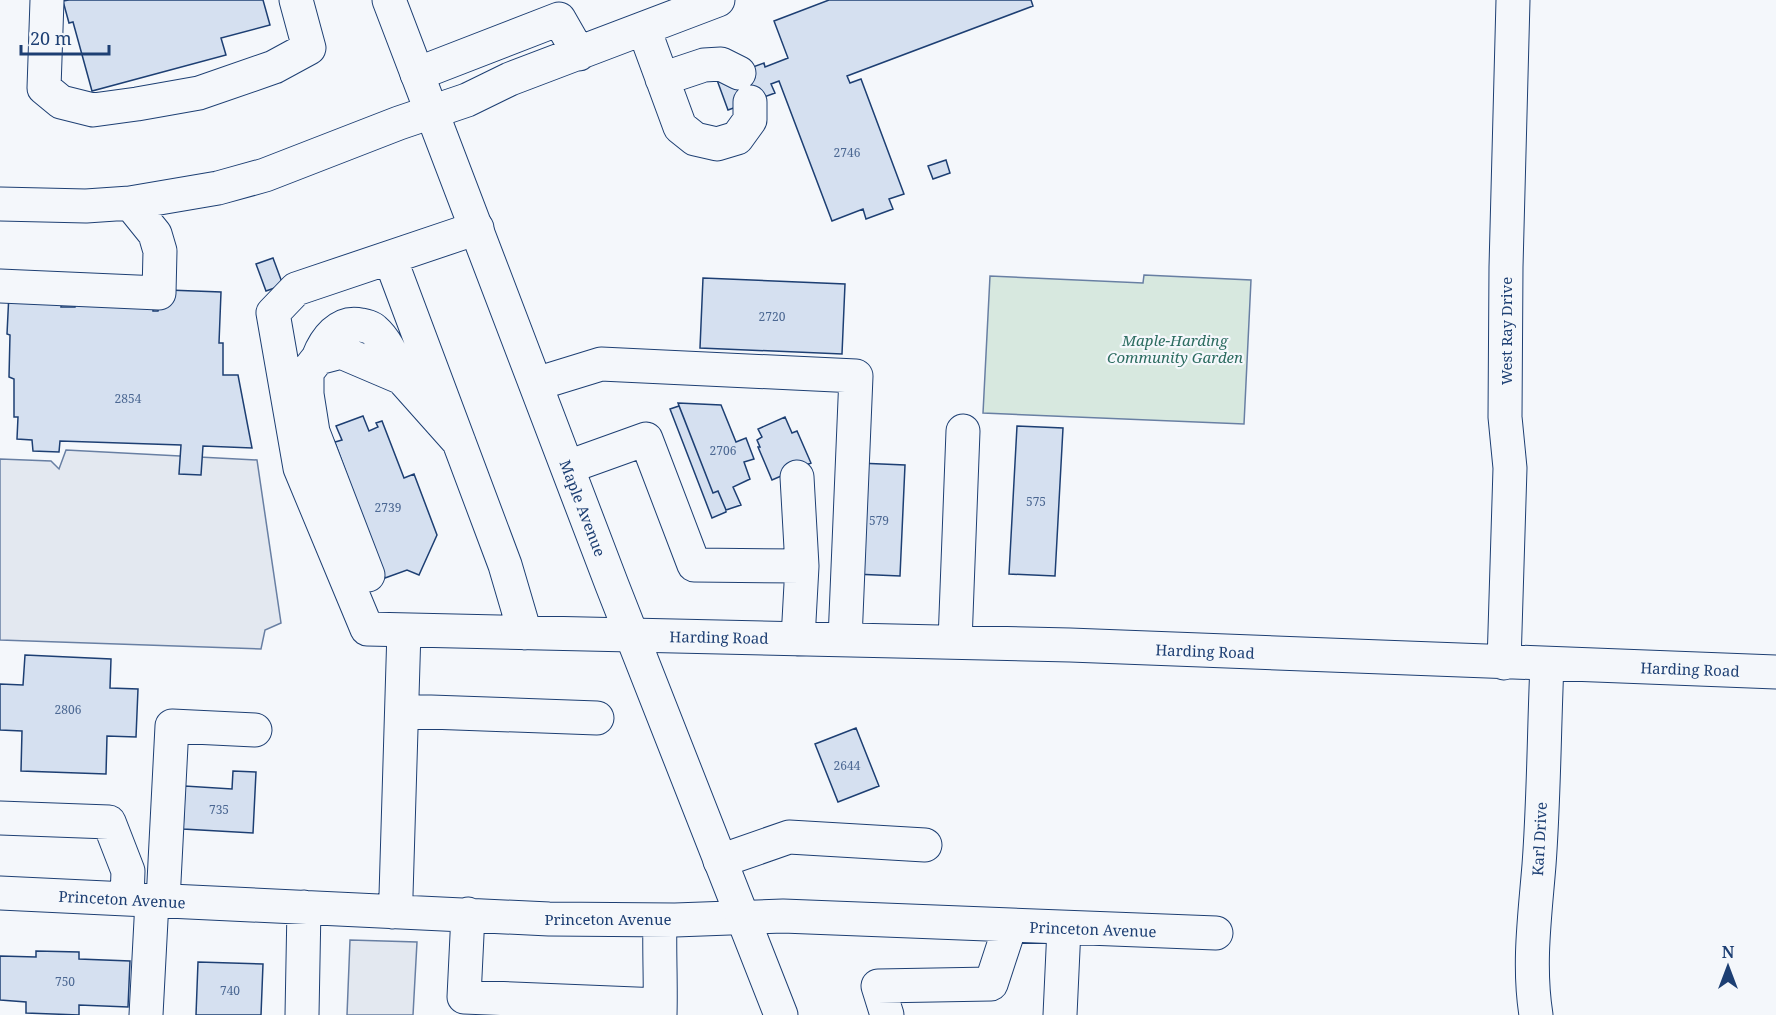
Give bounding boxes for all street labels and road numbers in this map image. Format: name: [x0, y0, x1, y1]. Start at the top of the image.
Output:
street label: West Ray Drive: [1496, 277, 1516, 385]
street label: Maple Avenue: [555, 457, 611, 559]
street label: Harding Road: [669, 626, 769, 648]
street label: Harding Road: [1155, 639, 1255, 663]
street label: Harding Road: [1640, 657, 1740, 681]
street label: Karl Drive: [1527, 802, 1551, 876]
street label: Princeton Avenue: [58, 886, 186, 912]
street label: Princeton Avenue: [544, 909, 672, 929]
street label: Princeton Avenue: [1029, 917, 1157, 941]

